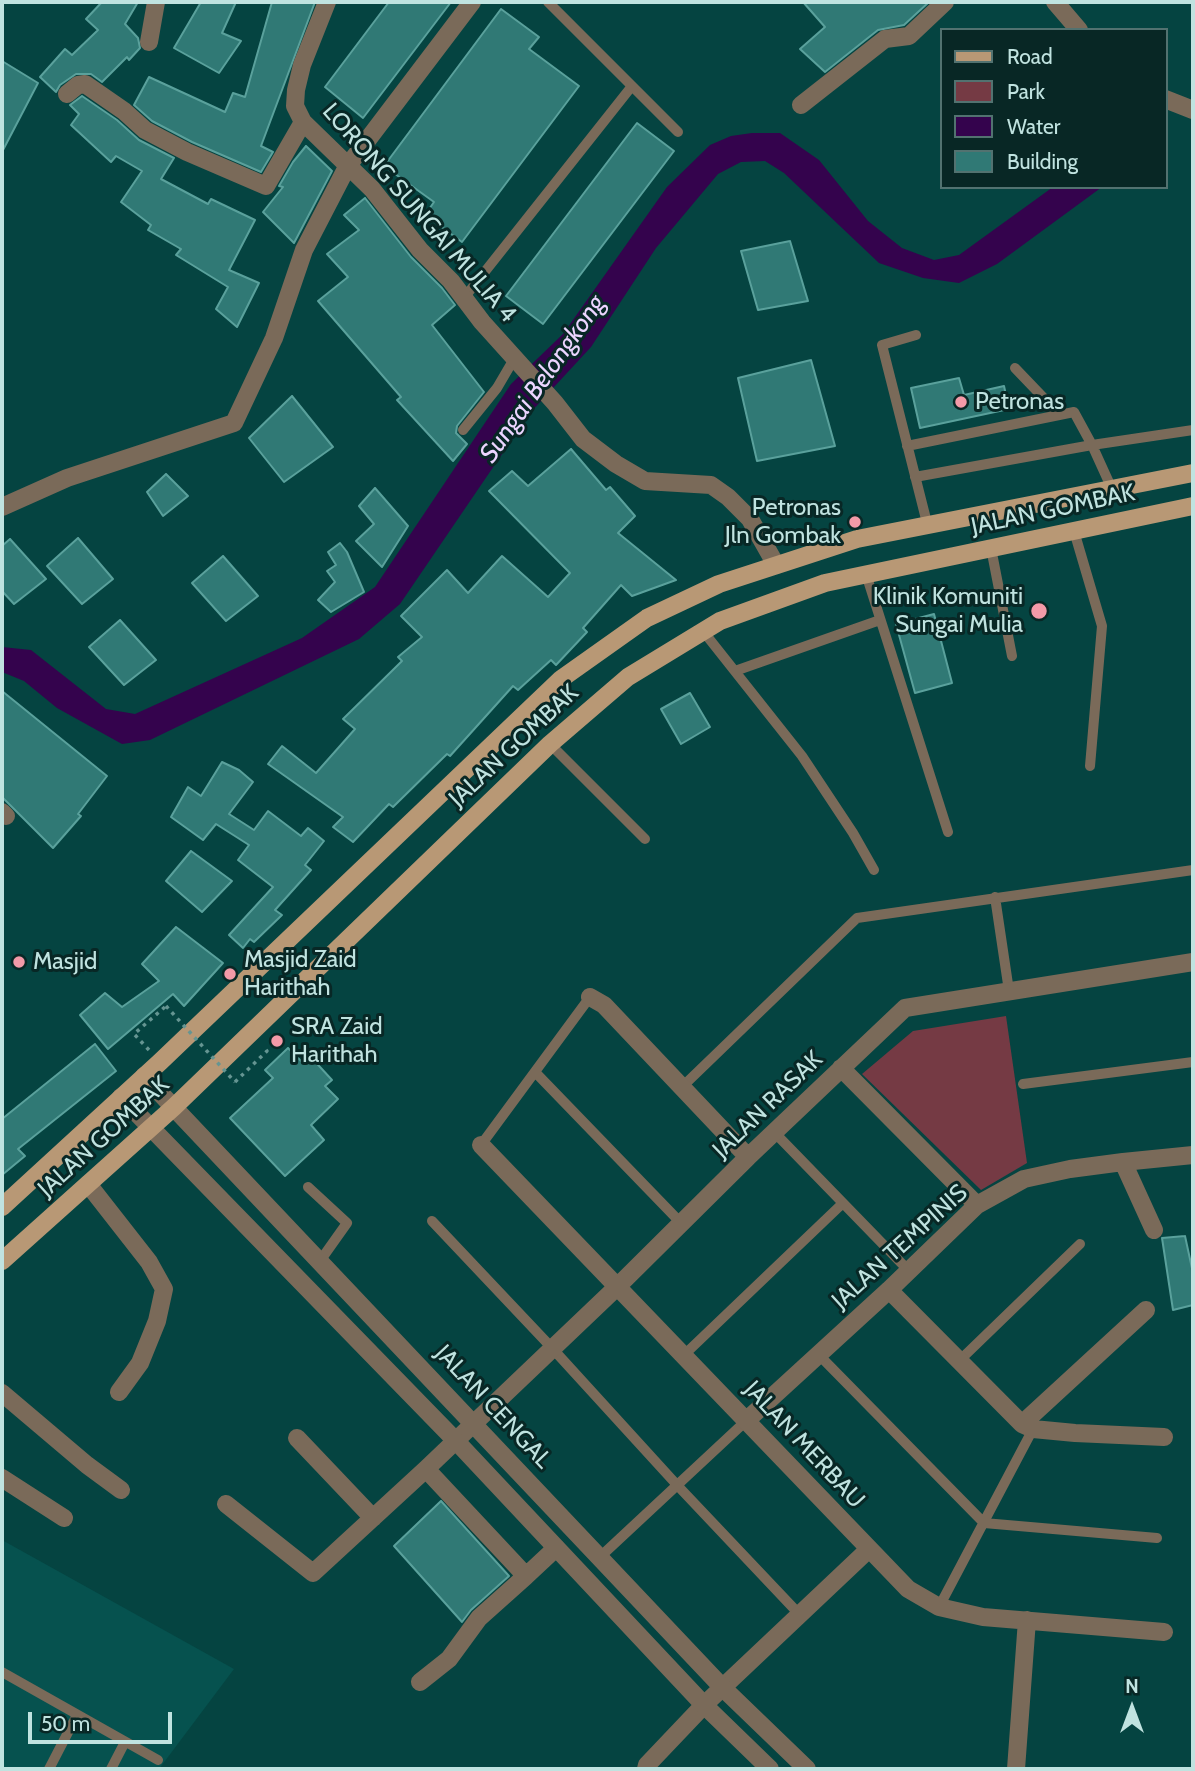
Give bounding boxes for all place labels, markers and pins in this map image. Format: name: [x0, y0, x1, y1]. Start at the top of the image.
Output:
place label: Petronas: [975, 388, 1064, 416]
marker: Petronas: [953, 394, 969, 410]
place label: Petronas Jln Gombak: [725, 494, 841, 550]
marker: Petronas Jln Gombak: [847, 514, 863, 530]
place label: Klinik Komuniti Sungai Mulia: [873, 583, 1023, 639]
marker: Klinik Komuniti Sungai Mulia: [1029, 601, 1049, 621]
place label: Masjid Zaid Harithah: [244, 946, 357, 1002]
place label: Masjid: [33, 948, 97, 976]
marker: Masjid: [11, 954, 27, 970]
marker: Masjid Zaid Harithah: [222, 966, 238, 982]
place label: SRA Zaid Harithah: [291, 1013, 383, 1069]
marker: SRA Zaid Harithah: [269, 1033, 285, 1049]

